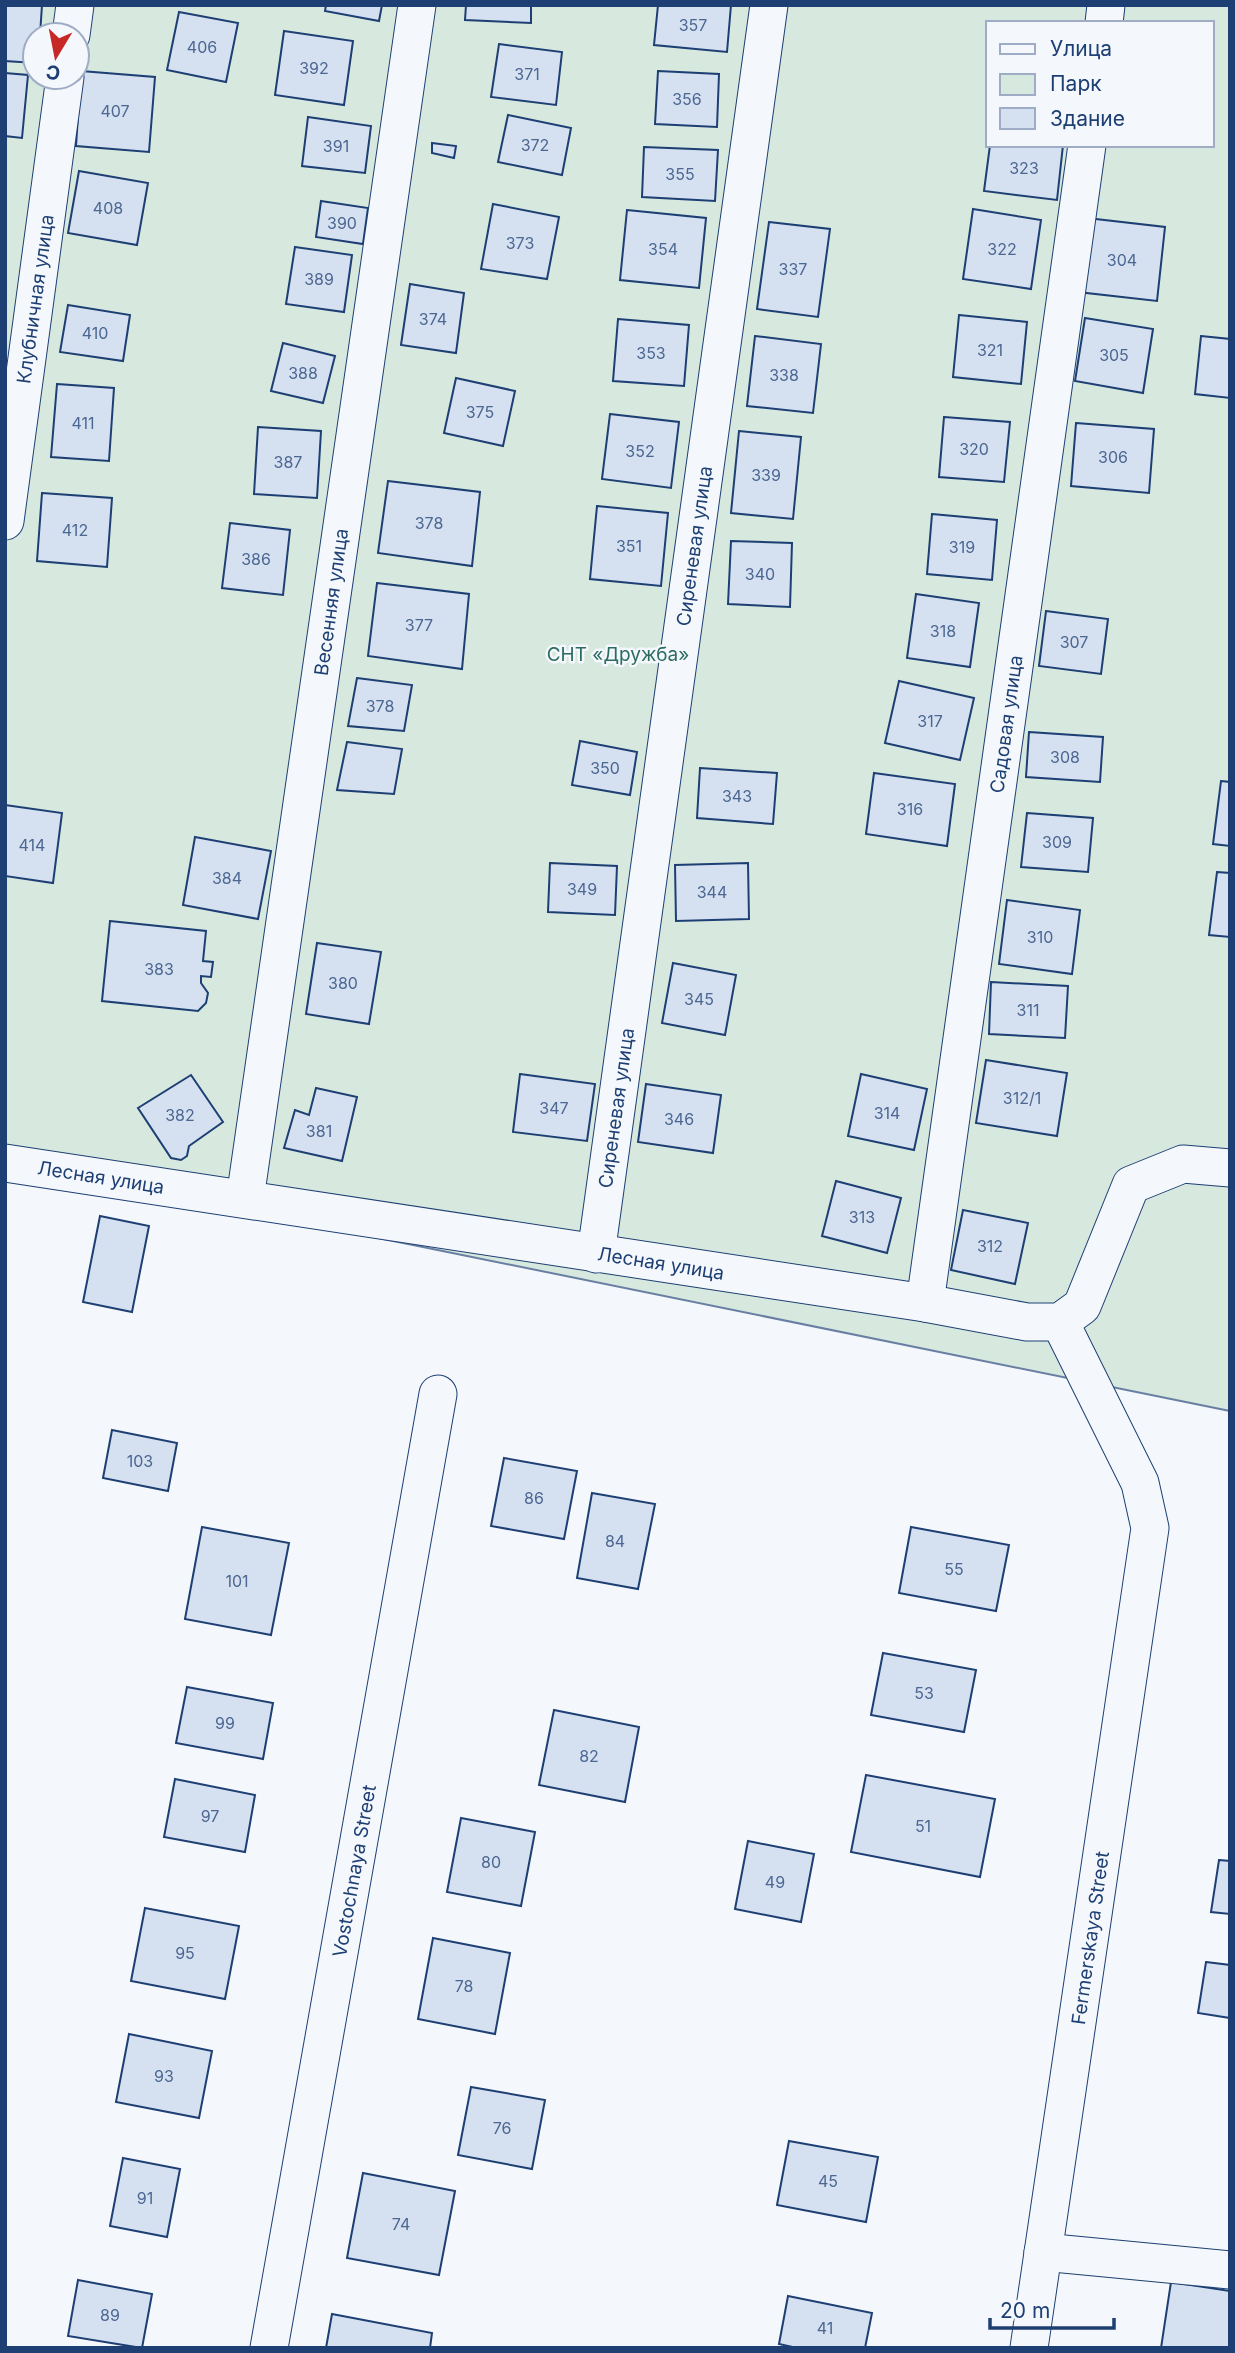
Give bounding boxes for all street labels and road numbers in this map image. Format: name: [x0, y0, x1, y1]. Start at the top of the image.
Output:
street label: Клубничная улица: [12, 213, 59, 385]
street label: Сиреневая улица: [672, 465, 717, 628]
street label: Весенняя улица: [310, 527, 353, 677]
street label: Садовая улица: [985, 654, 1028, 795]
street label: Сиреневая улица: [594, 1027, 639, 1190]
street label: Лесная улица: [36, 1156, 166, 1199]
street label: Лесная улица: [596, 1242, 726, 1285]
street label: Vostochnaya Street: [328, 1783, 381, 1959]
street label: Fermerskaya Street: [1067, 1850, 1114, 2026]

